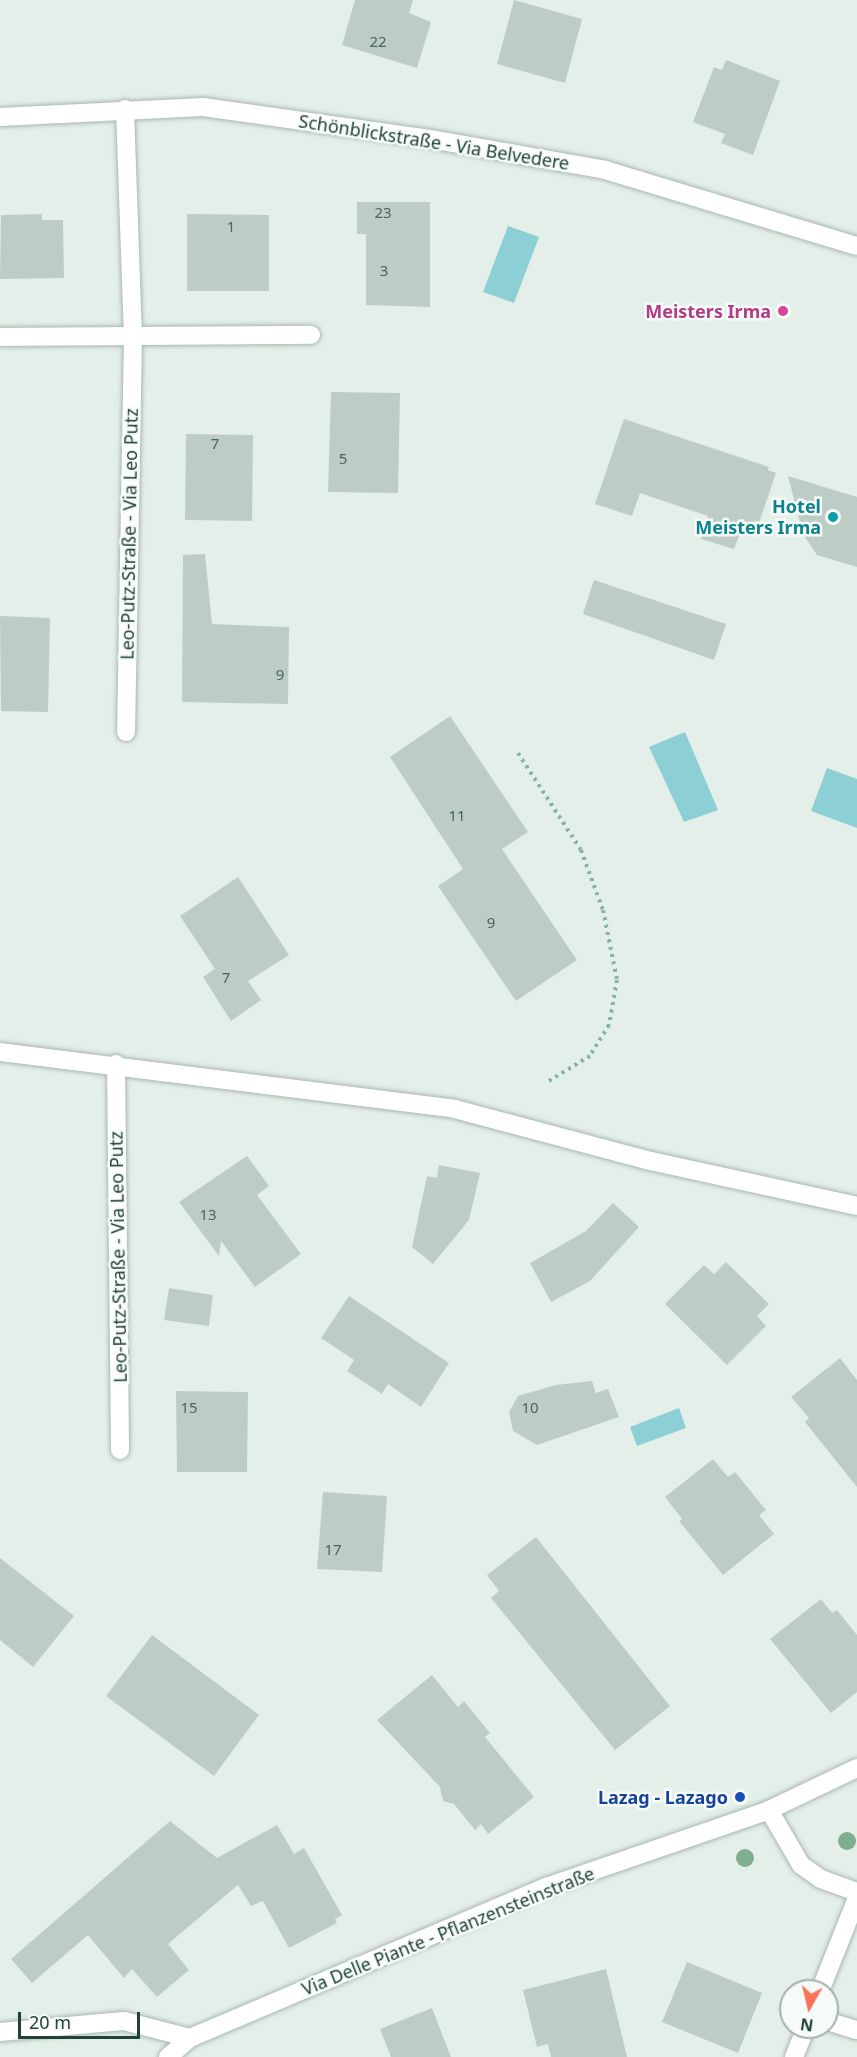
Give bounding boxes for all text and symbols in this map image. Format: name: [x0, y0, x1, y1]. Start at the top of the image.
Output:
house number: 22: [369, 33, 387, 51]
street label: Schönblickstraße - Via Belvedere: [297, 110, 571, 174]
house number: 23: [374, 204, 392, 222]
house number: 1: [227, 218, 235, 236]
house number: 3: [380, 262, 388, 280]
place label: Meisters Irma: [645, 300, 771, 322]
marker: Meisters Irma: [776, 304, 790, 318]
street label: Leo-Putz-Straße - Via Leo Putz: [116, 408, 142, 660]
house number: 7: [211, 435, 219, 453]
house number: 5: [339, 450, 347, 468]
place label: Hotel Meisters Irma: [695, 496, 821, 538]
marker: Hotel Meisters Irma: [826, 510, 840, 524]
house number: 9: [276, 666, 284, 684]
house number: 11: [448, 807, 466, 825]
house number: 9: [487, 914, 495, 932]
house number: 7: [222, 969, 230, 987]
street label: Leo-Putz-Straße - Via Leo Putz: [105, 1131, 131, 1383]
house number: 13: [199, 1206, 217, 1224]
house number: 15: [180, 1399, 198, 1417]
house number: 10: [521, 1399, 539, 1417]
house number: 17: [324, 1541, 342, 1559]
place label: Lazag - Lazago: [598, 1786, 728, 1808]
marker: Lazag - Lazago: [733, 1790, 747, 1804]
street label: Via Delle Piante - Pflanzensteinstraße: [299, 1862, 597, 2000]
north arrow: [779, 1979, 839, 2039]
scale bar: [21, 2000, 142, 2038]
text: 20 m: [29, 2010, 71, 2034]
text: N: [799, 2013, 815, 2037]

